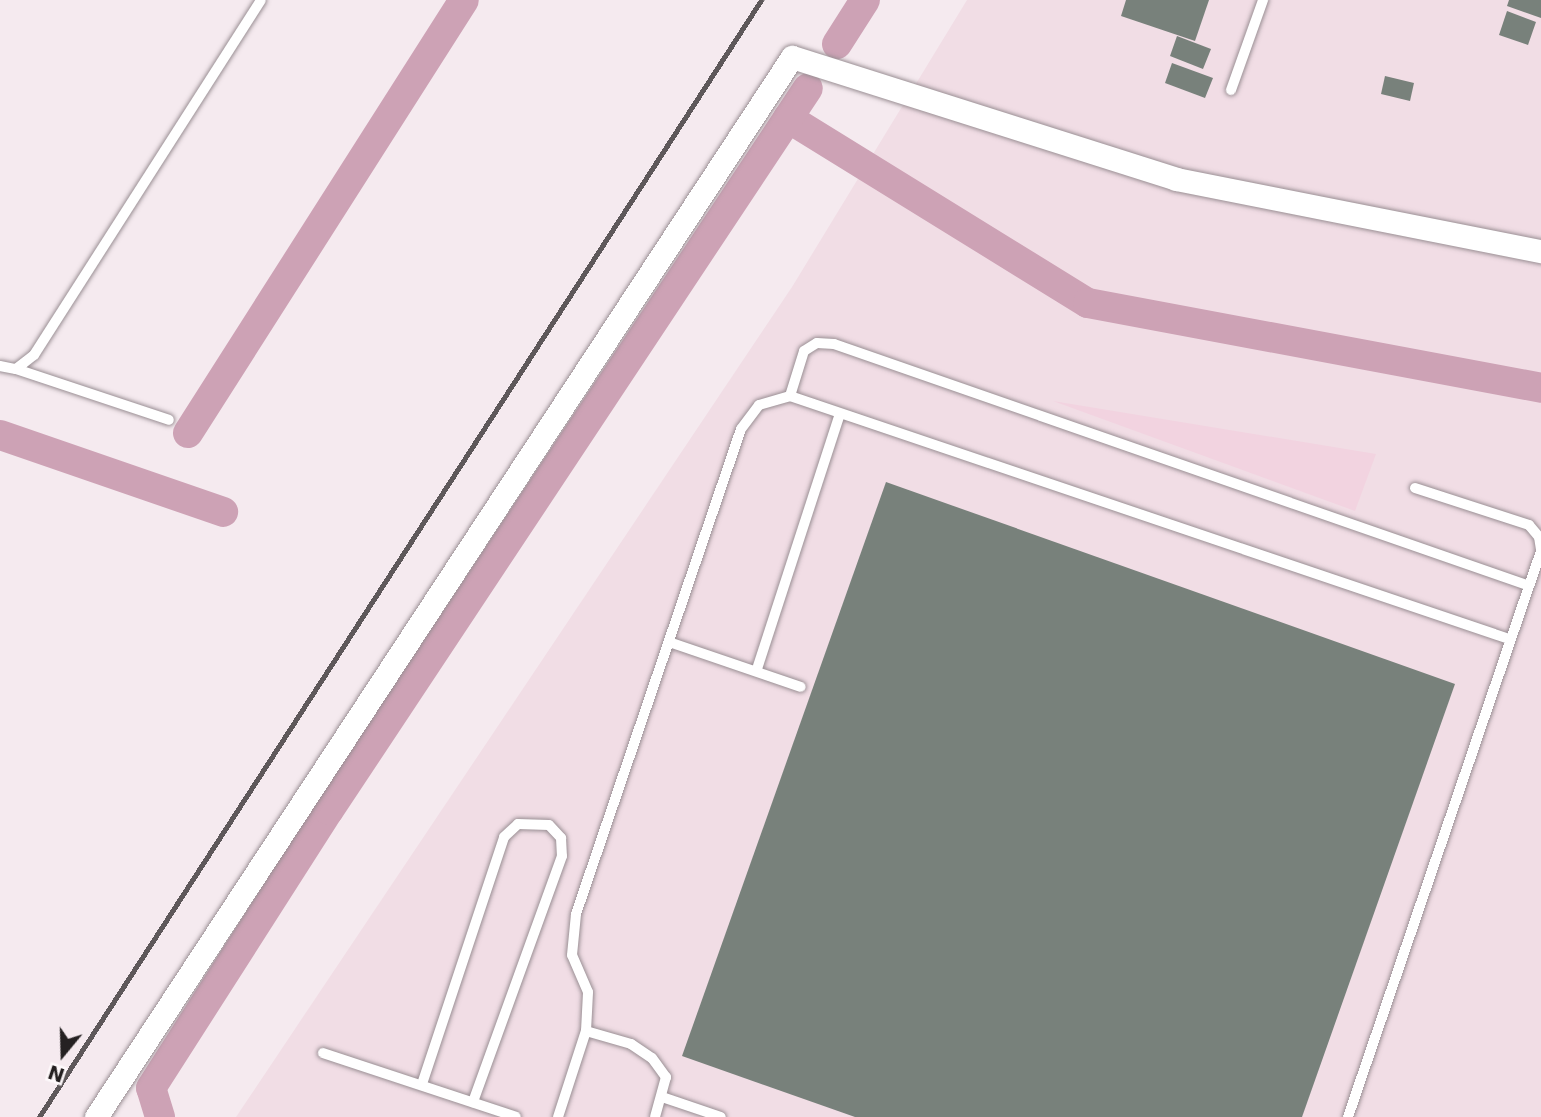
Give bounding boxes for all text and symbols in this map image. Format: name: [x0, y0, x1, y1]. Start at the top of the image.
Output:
north arrow: [28, 1019, 98, 1089]
text: N: [45, 1061, 67, 1087]

